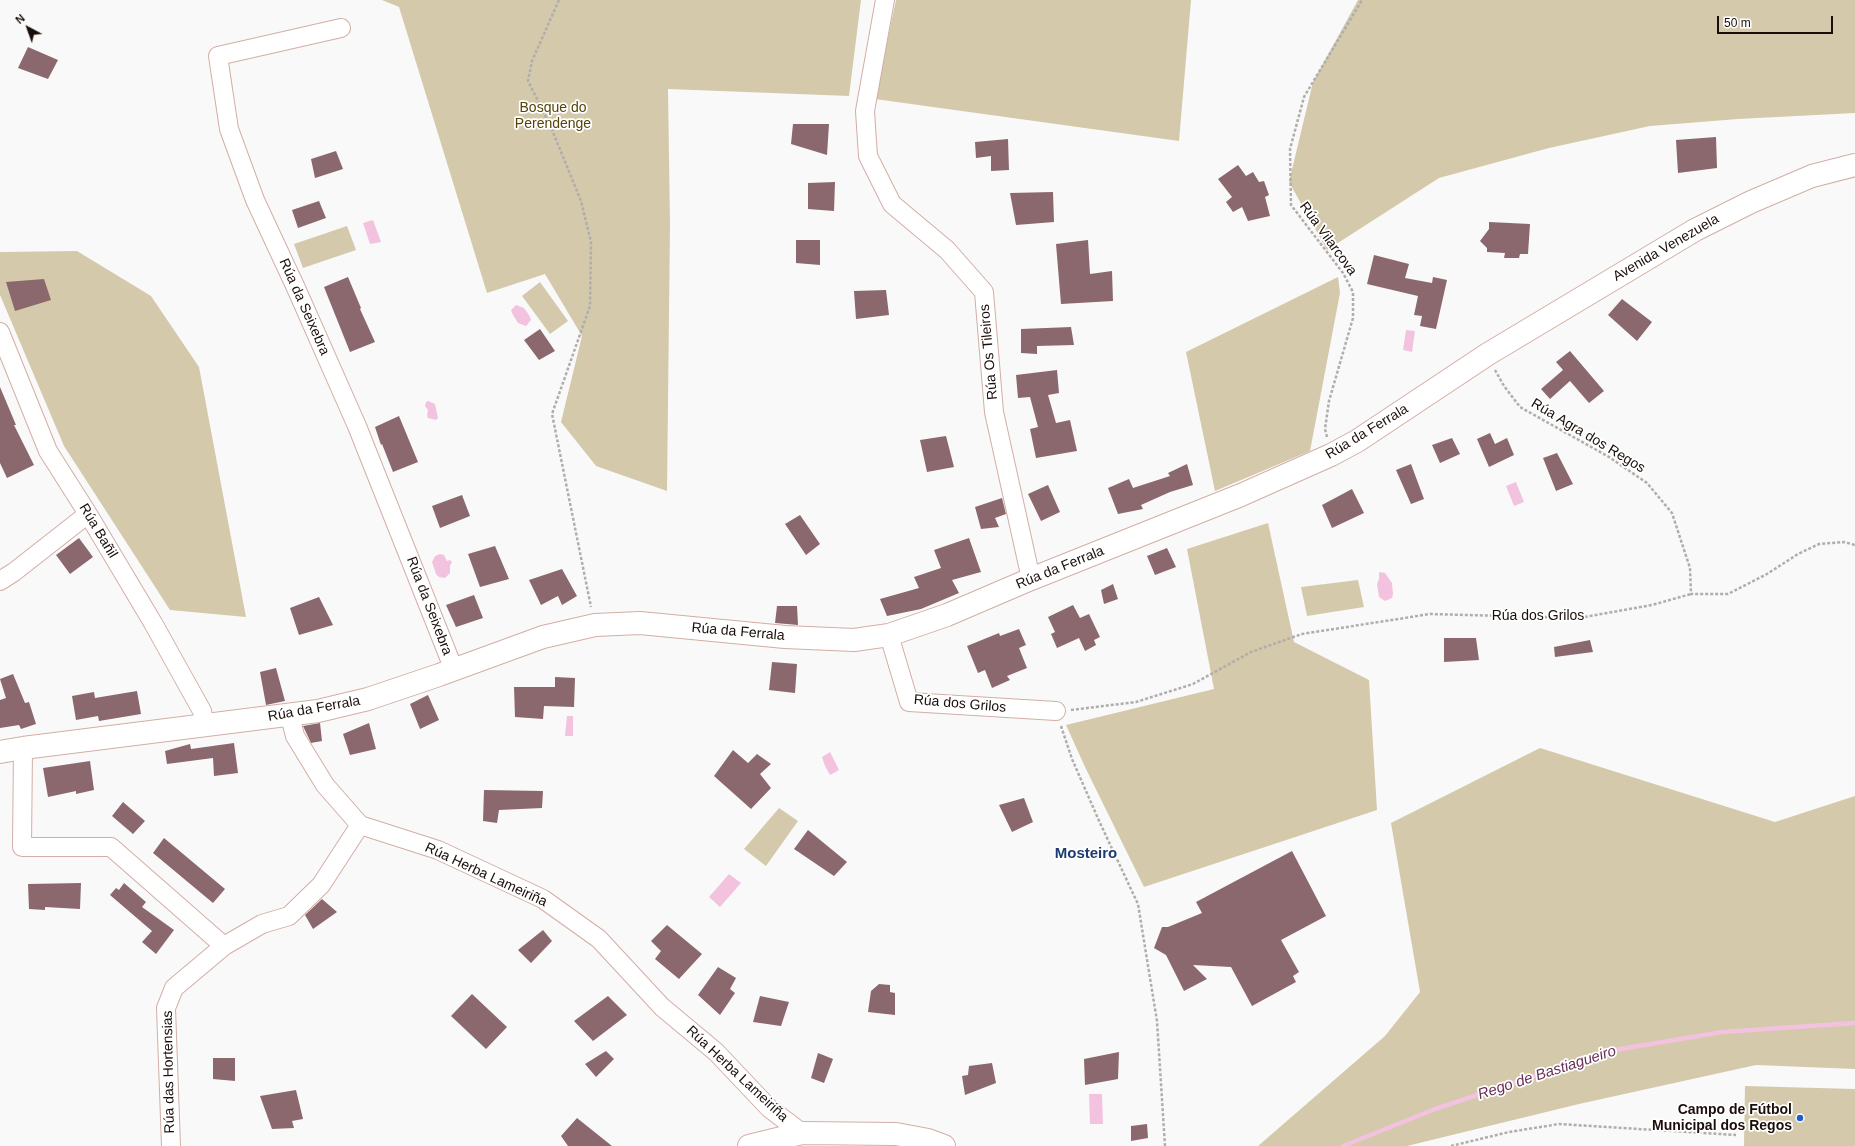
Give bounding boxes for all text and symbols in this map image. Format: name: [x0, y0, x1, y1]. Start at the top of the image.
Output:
north arrow: [8, 8, 48, 48]
scale bar: [1719, 8, 1835, 34]
text: N: [13, 12, 27, 26]
text: 50 m: [1724, 16, 1751, 30]
park label: Bosque do Perendenge: [515, 100, 591, 132]
street label: Rúa Vilarcova: [1296, 199, 1360, 279]
street label: Avenida Venezuela: [1610, 211, 1722, 285]
street label: Rúa da Seixebra: [275, 256, 333, 358]
street label: Rúa Os Tileiros: [976, 303, 1002, 401]
street label: Rúa Agra dos Regos: [1528, 395, 1648, 477]
street label: Rúa da Ferrala: [1323, 401, 1411, 463]
street label: Rúa Bañil: [75, 501, 121, 561]
street label: Rúa da Ferrala: [1014, 543, 1106, 593]
street label: Rúa da Seixebra: [402, 554, 456, 658]
street label: Rúa dos Grilos: [1492, 608, 1584, 624]
street label: Rúa da Ferrala: [691, 620, 785, 644]
street label: Rúa dos Grilos: [913, 692, 1007, 716]
street label: Rúa da Ferrala: [267, 693, 361, 725]
street label: Rúa Herba Lameiriña: [422, 839, 550, 911]
district label: Mosteiro: [1055, 845, 1117, 863]
street label: Rúa das Hortensias: [160, 1010, 178, 1134]
street label: Rúa Herba Lameiriña: [683, 1022, 791, 1126]
water label: Rego de Bastiagueiro: [1476, 1042, 1618, 1104]
place label: Campo de Fútbol Municipal dos Regos: [1652, 1102, 1792, 1134]
marker: Campo de Fútbol Municipal dos Regos: [1795, 1113, 1805, 1123]

